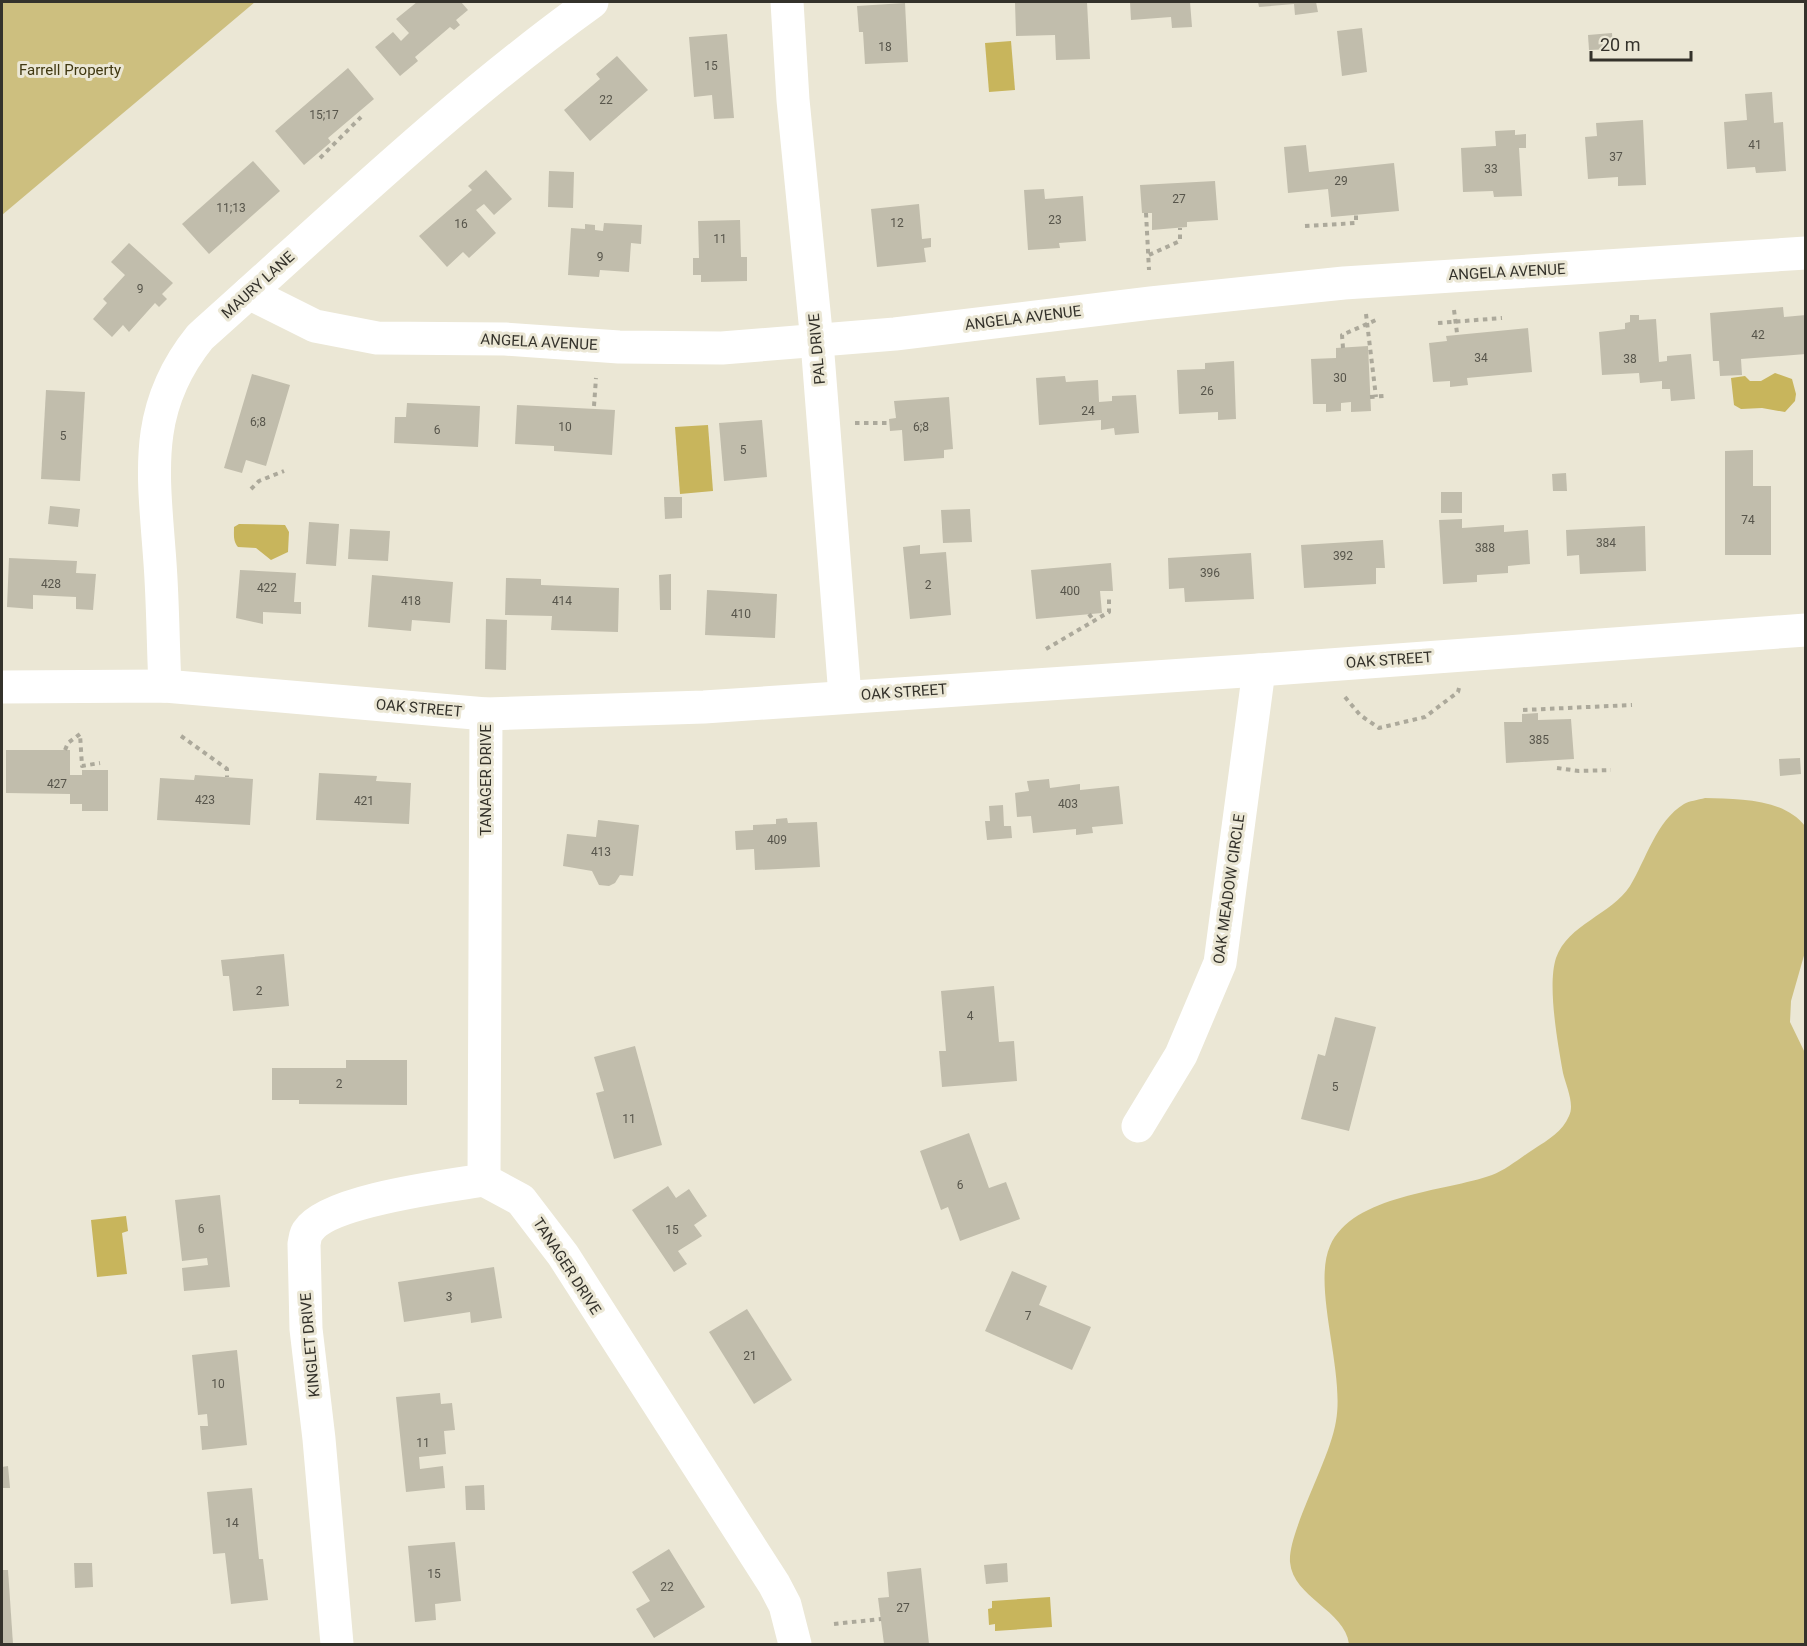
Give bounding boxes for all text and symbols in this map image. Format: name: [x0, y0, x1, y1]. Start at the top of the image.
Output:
scale bar: [1591, 24, 1692, 62]
text: 20 m: [1600, 34, 1640, 55]
house number: 18: [878, 40, 892, 54]
house number: 15: [704, 59, 718, 73]
park label: Farrell Property: [19, 61, 121, 79]
house number: 22: [599, 93, 613, 107]
house number: 15;17: [309, 108, 339, 122]
house number: 41: [1748, 138, 1762, 152]
house number: 37: [1609, 150, 1623, 164]
house number: 33: [1484, 162, 1498, 176]
house number: 29: [1334, 174, 1348, 188]
house number: 27: [1172, 192, 1186, 206]
house number: 11;13: [216, 201, 246, 215]
house number: 23: [1048, 213, 1062, 227]
house number: 12: [890, 216, 904, 230]
house number: 16: [454, 217, 468, 231]
house number: 11: [713, 232, 727, 246]
street label: MAURY LANE: [218, 247, 298, 322]
house number: 9: [597, 250, 603, 264]
street label: ANGELA AVENUE: [1448, 260, 1566, 284]
house number: 9: [137, 282, 143, 296]
street label: ANGELA AVENUE: [964, 302, 1083, 334]
street label: PAL DRIVE: [805, 312, 829, 385]
house number: 42: [1751, 328, 1765, 342]
street label: ANGELA AVENUE: [480, 330, 598, 354]
house number: 34: [1474, 351, 1488, 365]
house number: 38: [1623, 352, 1637, 366]
house number: 30: [1333, 371, 1347, 385]
house number: 26: [1200, 384, 1214, 398]
house number: 24: [1081, 404, 1095, 418]
house number: 6;8: [250, 415, 266, 429]
house number: 10: [558, 420, 572, 434]
house number: 6;8: [913, 420, 929, 434]
house number: 6: [434, 423, 441, 437]
house number: 5: [60, 429, 67, 443]
house number: 5: [740, 443, 747, 457]
house number: 74: [1741, 513, 1755, 527]
house number: 384: [1596, 536, 1616, 550]
house number: 388: [1475, 541, 1495, 555]
house number: 392: [1333, 549, 1353, 563]
house number: 396: [1200, 566, 1220, 580]
house number: 428: [41, 577, 61, 591]
house number: 2: [925, 578, 932, 592]
house number: 422: [257, 581, 277, 595]
house number: 400: [1060, 584, 1080, 598]
house number: 418: [401, 594, 421, 608]
house number: 414: [552, 594, 572, 608]
house number: 410: [731, 607, 751, 621]
street label: OAK STREET: [1345, 648, 1433, 672]
street label: OAK STREET: [860, 680, 948, 704]
street label: OAK STREET: [375, 695, 463, 721]
street label: TANAGER DRIVE: [477, 724, 495, 836]
house number: 385: [1529, 733, 1549, 747]
house number: 427: [47, 777, 67, 791]
house number: 423: [195, 793, 215, 807]
house number: 421: [354, 794, 374, 808]
house number: 403: [1058, 797, 1078, 811]
street label: OAK MEADOW CIRCLE: [1210, 812, 1248, 965]
house number: 409: [767, 833, 787, 847]
house number: 413: [591, 845, 611, 859]
house number: 2: [256, 984, 263, 998]
house number: 4: [967, 1009, 974, 1023]
house number: 2: [336, 1077, 343, 1091]
house number: 5: [1332, 1080, 1339, 1094]
house number: 11: [622, 1112, 636, 1126]
house number: 6: [957, 1178, 964, 1192]
street label: TANAGER DRIVE: [529, 1214, 605, 1318]
house number: 6: [198, 1222, 205, 1236]
house number: 15: [665, 1223, 679, 1237]
house number: 3: [446, 1290, 452, 1304]
street label: KINGLET DRIVE: [296, 1292, 324, 1398]
house number: 7: [1025, 1309, 1032, 1323]
house number: 21: [743, 1349, 757, 1363]
house number: 10: [211, 1377, 225, 1391]
house number: 11: [416, 1436, 430, 1450]
house number: 14: [225, 1516, 239, 1530]
house number: 15: [427, 1567, 441, 1581]
house number: 22: [660, 1580, 674, 1594]
house number: 27: [896, 1601, 910, 1615]

